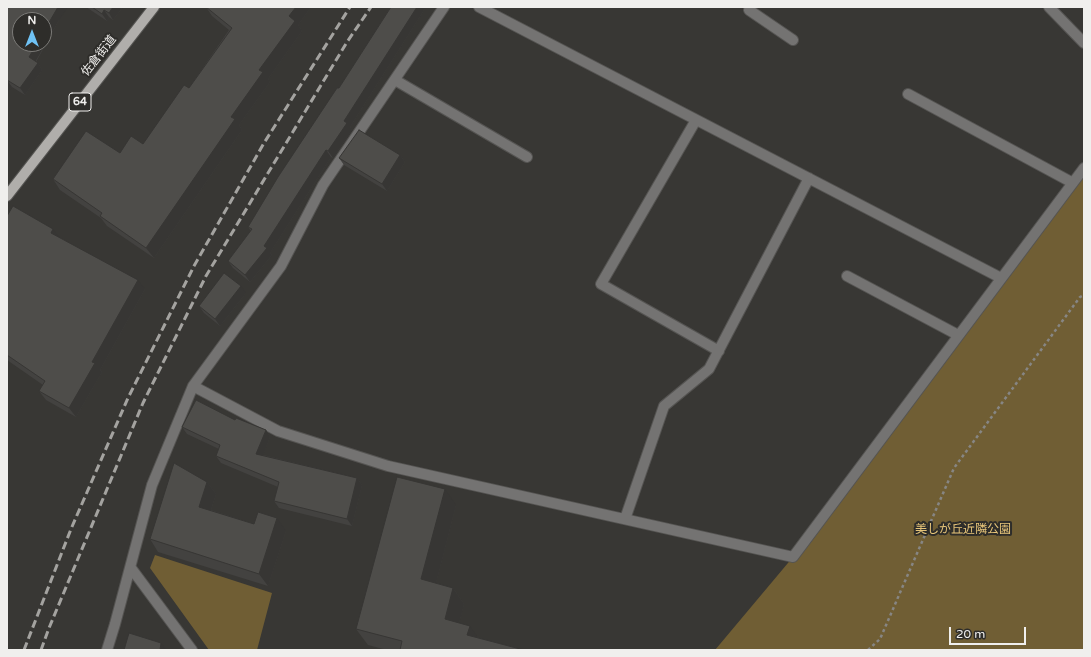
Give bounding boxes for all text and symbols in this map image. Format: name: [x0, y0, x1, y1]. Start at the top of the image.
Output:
north arrow: [12, 12, 52, 52]
text: N: [28, 14, 36, 27]
street label: 佐倉街道: [79, 33, 119, 79]
road number: 64: [69, 93, 91, 111]
park label: 美しが丘近隣公園: [915, 523, 1011, 537]
scale bar: [951, 619, 1028, 645]
text: 20 m: [956, 627, 985, 641]

